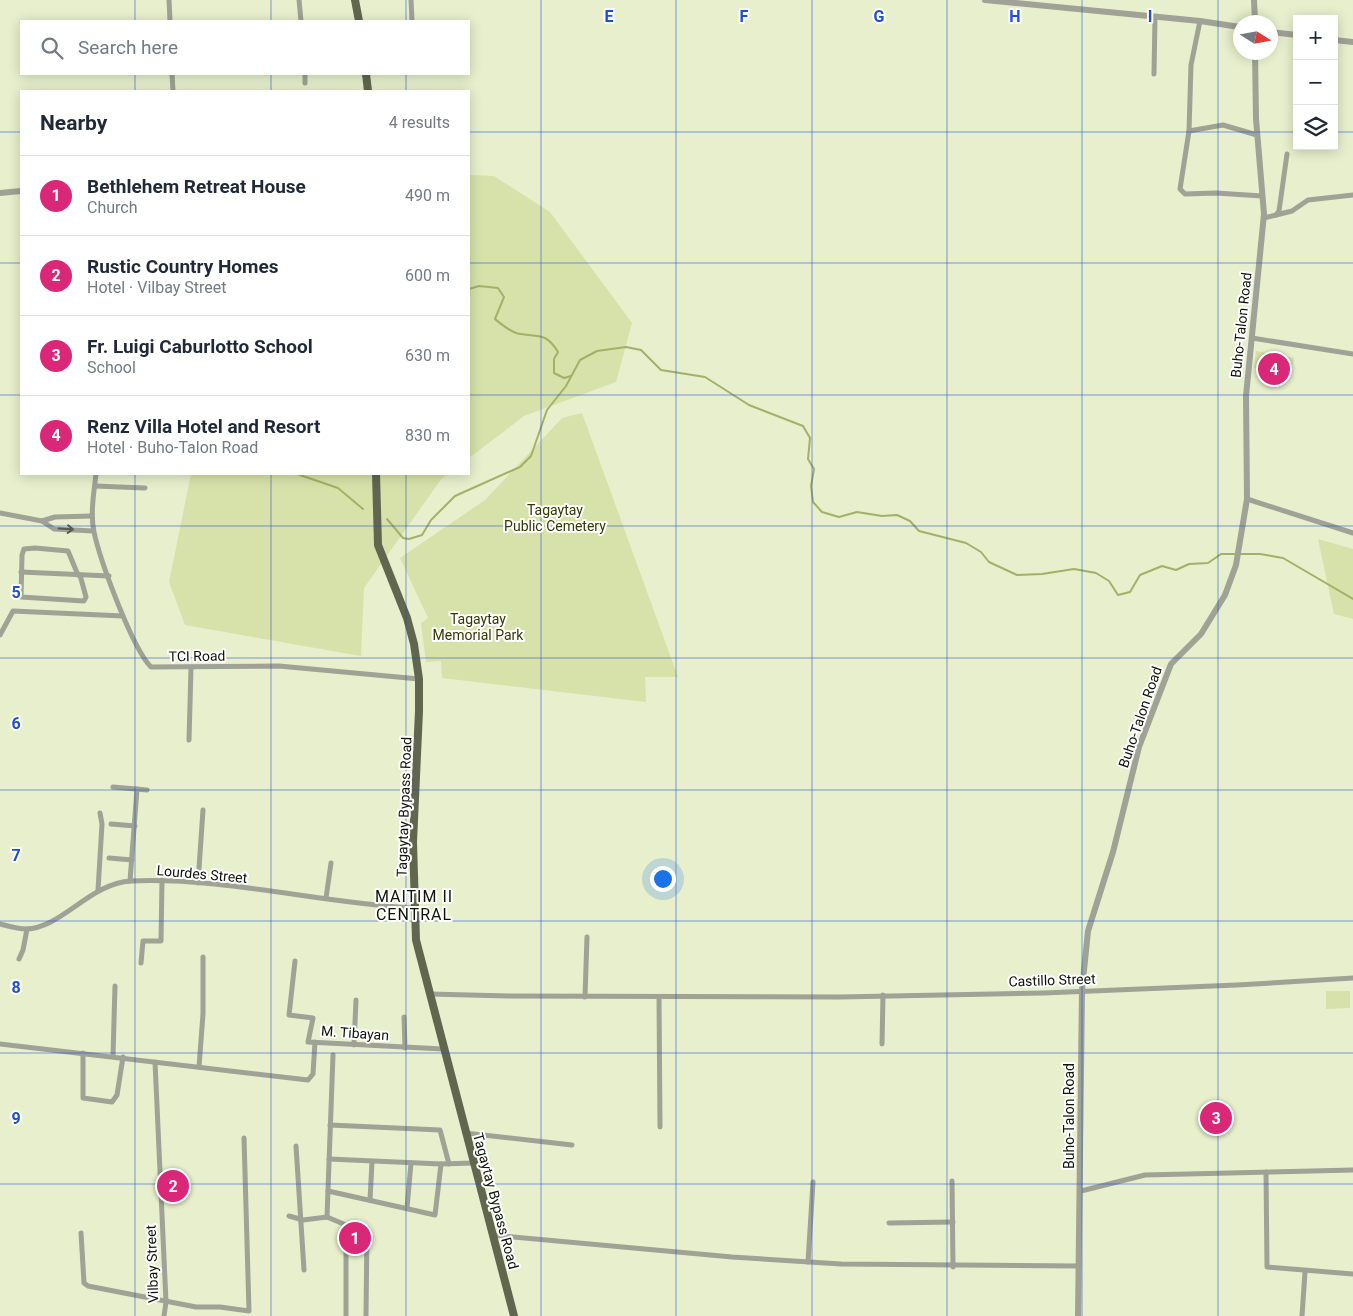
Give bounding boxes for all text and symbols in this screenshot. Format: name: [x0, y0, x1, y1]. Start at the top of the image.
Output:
text: E: [605, 7, 614, 26]
text: F: [740, 7, 749, 26]
text: G: [874, 7, 885, 26]
text: H: [1009, 7, 1021, 26]
text: I: [1148, 7, 1152, 26]
north arrow: [1233, 15, 1278, 60]
map controls: [1293, 15, 1338, 150]
button: +: [1293, 15, 1338, 60]
search box: [20, 20, 470, 75]
icon: search: [38, 34, 66, 62]
text: Search here: [78, 36, 178, 59]
button: −: [1293, 60, 1338, 105]
button: layers: [1293, 105, 1338, 150]
text: Nearby: [40, 111, 107, 135]
text: 4 results: [389, 113, 450, 132]
text: Bethlehem Retreat House: [87, 175, 306, 198]
text: 1: [51, 186, 61, 205]
text: 490 m: [405, 186, 450, 205]
text: Church: [87, 198, 138, 217]
text: Rustic Country Homes: [87, 255, 279, 278]
text: 2: [51, 266, 61, 285]
text: 600 m: [405, 266, 450, 285]
street label: Buho-Talon Road: [1228, 271, 1254, 379]
text: Hotel · Vilbay Street: [87, 278, 227, 297]
text: Fr. Luigi Caburlotto School: [87, 335, 313, 358]
text: 3: [51, 346, 61, 365]
text: 630 m: [405, 346, 450, 365]
pin: 4: [1258, 350, 1290, 388]
text: School: [87, 358, 136, 377]
text: Renz Villa Hotel and Resort: [87, 415, 320, 438]
text: 4: [51, 426, 61, 445]
text: 830 m: [405, 426, 450, 445]
text: Hotel · Buho-Talon Road: [87, 438, 258, 457]
park label: Tagaytay Public Cemetery: [504, 502, 606, 534]
one-way arrow: [58, 525, 74, 534]
text: 5: [11, 583, 21, 602]
park label: Tagaytay Memorial Park: [433, 611, 524, 643]
street label: TCI Road: [169, 648, 225, 664]
street label: Buho-Talon Road: [1115, 664, 1165, 770]
text: 6: [11, 714, 21, 733]
street label: Tagaytay Bypass Road: [394, 737, 414, 877]
text: 7: [11, 846, 21, 865]
street label: Lourdes Street: [156, 862, 248, 886]
your location: [650, 866, 676, 892]
district label: MAITIM II CENTRAL: [375, 887, 453, 924]
street label: Castillo Street: [1008, 970, 1096, 990]
text: 8: [11, 978, 21, 997]
street label: M. Tibayan: [320, 1023, 390, 1043]
street label: Buho-Talon Road: [1061, 1063, 1077, 1169]
pin: 3: [1200, 1099, 1232, 1137]
text: 9: [11, 1109, 21, 1128]
street label: Tagaytay Bypass Road: [470, 1131, 522, 1271]
pin: 2: [157, 1167, 189, 1205]
pin: 1: [339, 1219, 371, 1257]
street label: Vilbay Street: [143, 1224, 161, 1303]

